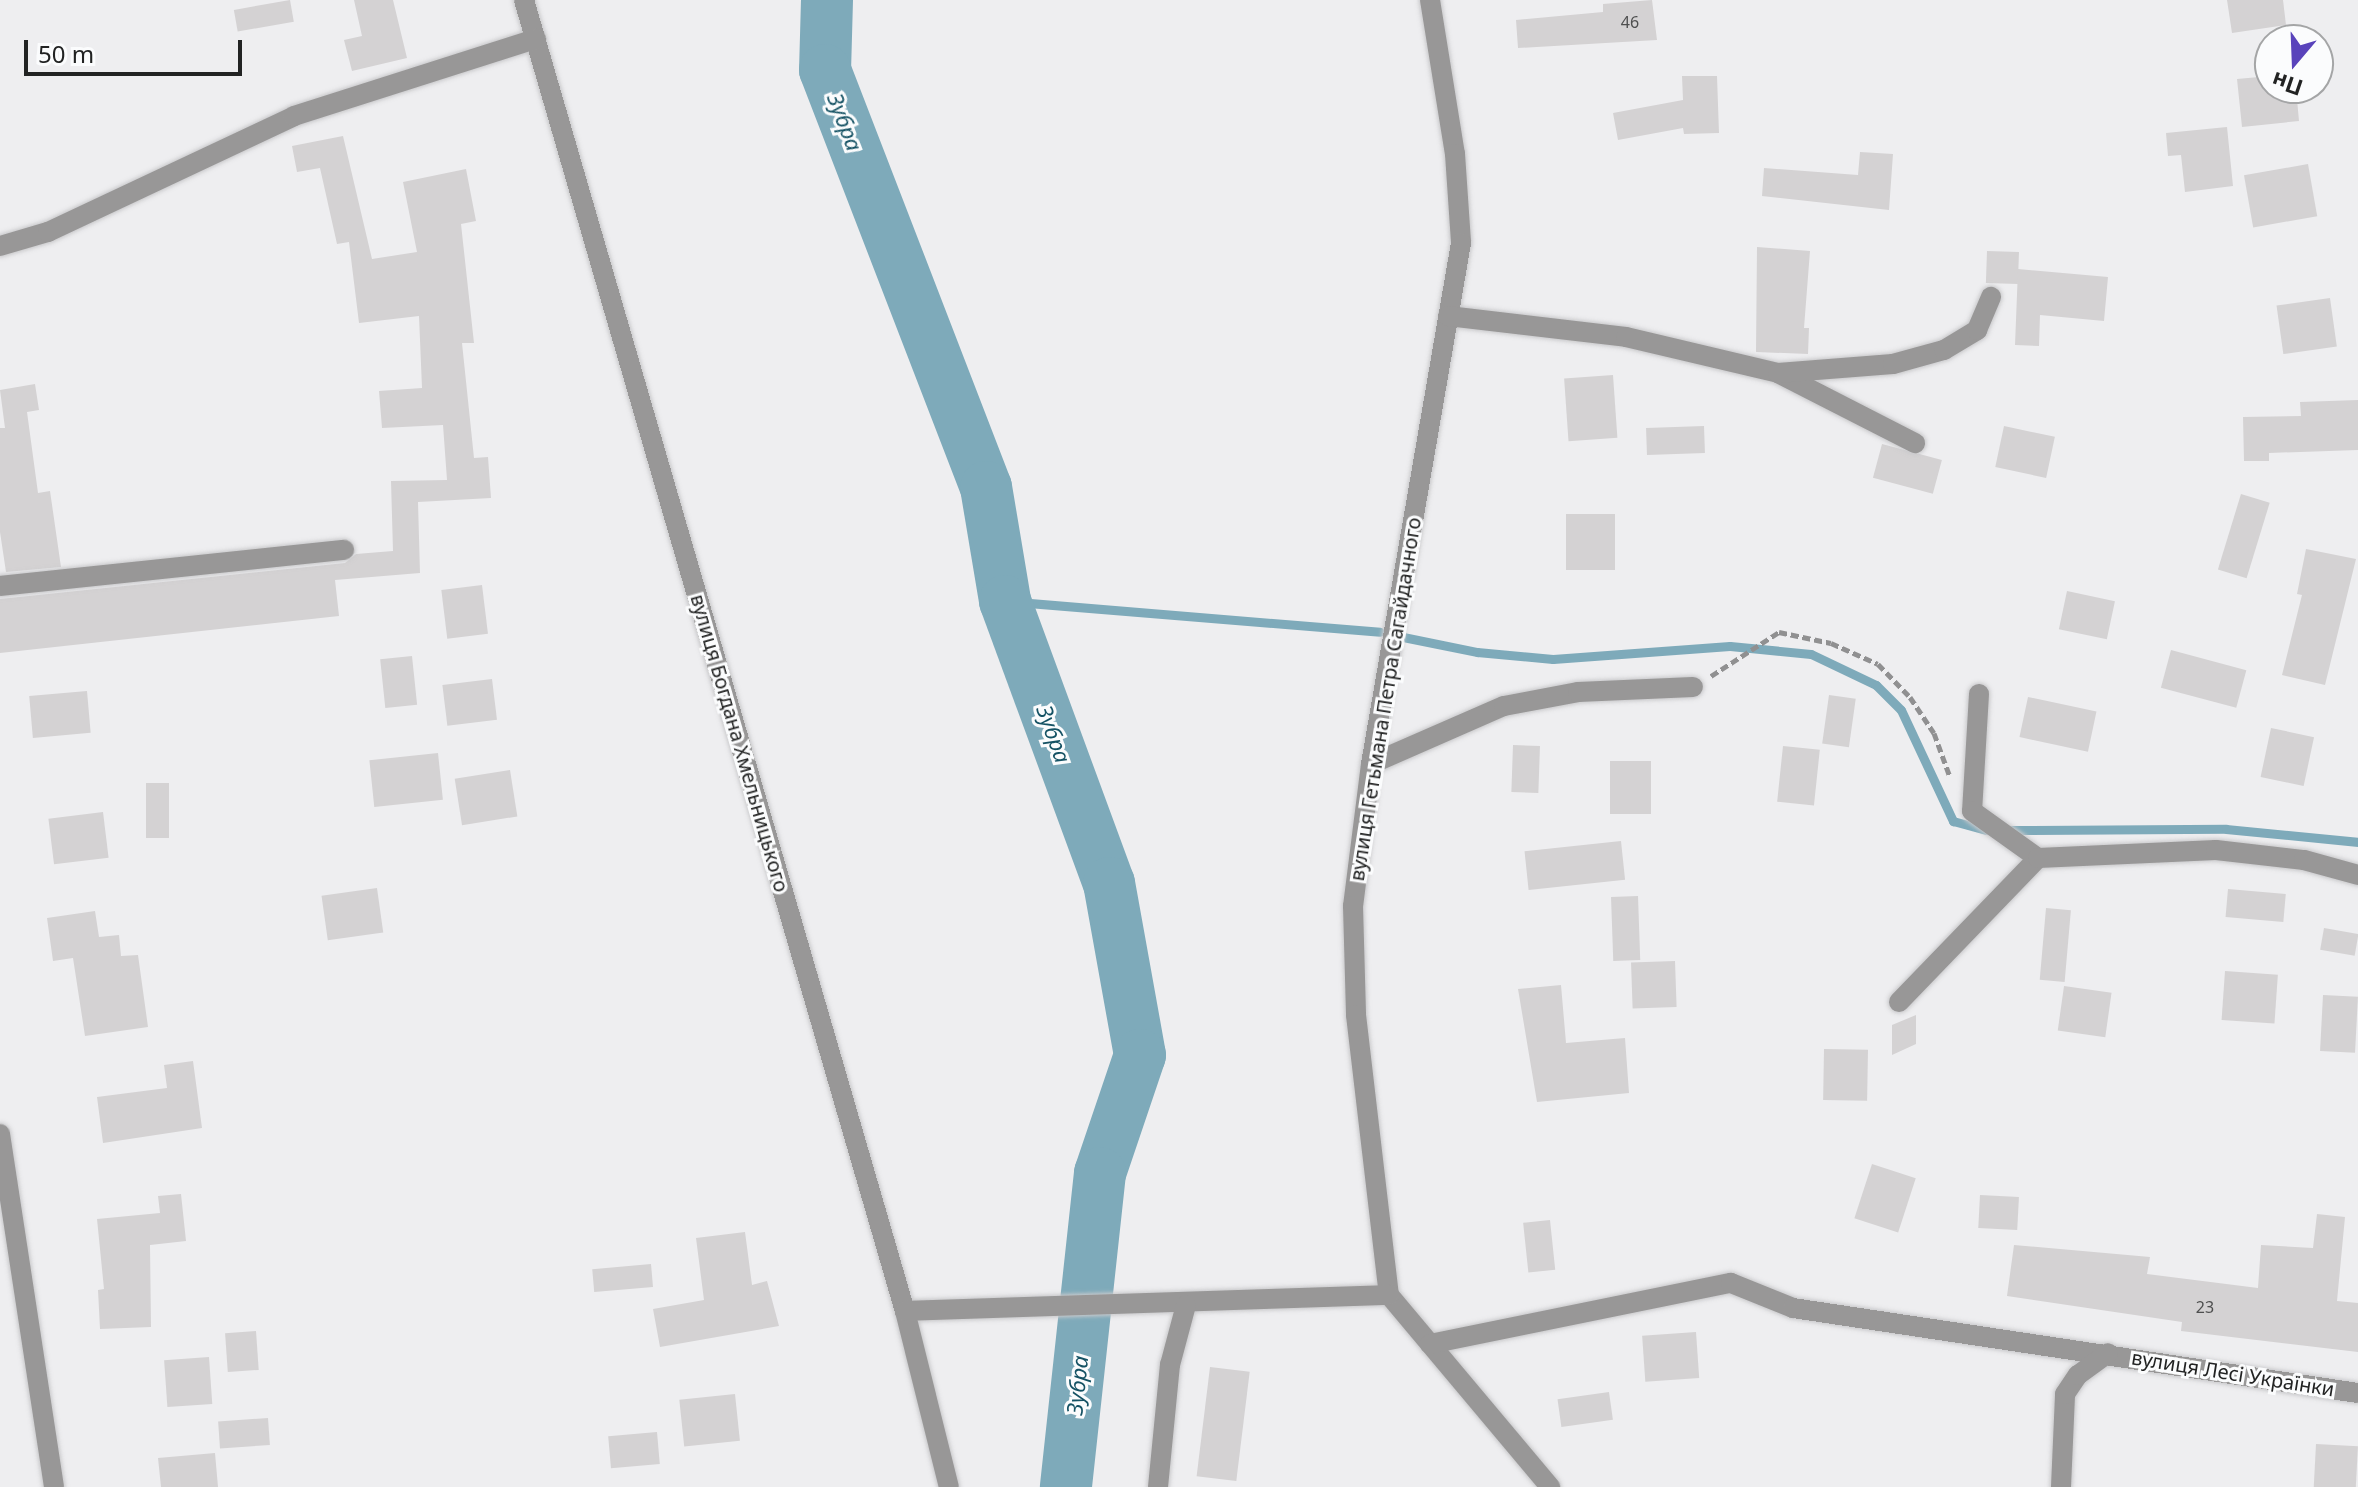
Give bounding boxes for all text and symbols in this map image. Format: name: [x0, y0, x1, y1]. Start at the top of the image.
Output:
house number: 46: [1621, 12, 1639, 32]
scale bar: [28, 24, 246, 74]
north arrow: [2254, 24, 2334, 104]
text: 50 m: [38, 37, 94, 70]
text: Пн: [2267, 66, 2306, 104]
water label: Зубра: [822, 90, 868, 154]
street label: вулиця Гетьмана Петра Сагайдачного: [1344, 515, 1426, 883]
street label: вулиця Богдана Хмельницького: [686, 591, 794, 895]
water label: Зубра: [1031, 702, 1077, 766]
house number: 23: [2196, 1297, 2214, 1317]
street label: вулиця Лесі Українки: [2130, 1345, 2336, 1401]
water label: Зубра: [1061, 1354, 1093, 1416]

